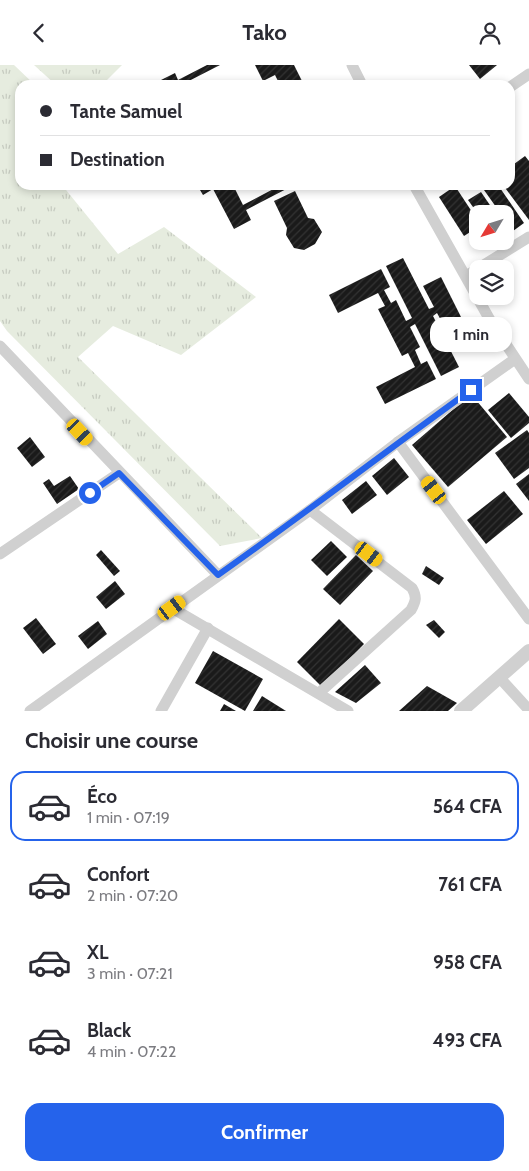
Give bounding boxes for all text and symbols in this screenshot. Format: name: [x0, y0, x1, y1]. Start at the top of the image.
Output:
icon: back: [25, 19, 53, 47]
text: Tako: [242, 19, 287, 46]
icon: person: [476, 19, 504, 47]
text: Tante Samuel: [70, 100, 182, 123]
text: Destination: [70, 148, 165, 171]
north arrow: [469, 205, 514, 250]
map controls: [469, 205, 514, 305]
button: layers: [469, 260, 514, 305]
callout: 1 min: [430, 317, 512, 353]
text: 1 min: [453, 325, 489, 344]
route end: [460, 379, 482, 401]
car: [64, 416, 95, 448]
car: [418, 474, 449, 506]
route start: [79, 482, 101, 504]
car: [352, 539, 385, 569]
car: [155, 593, 188, 623]
text: Choisir une course: [25, 727, 198, 754]
icon: car: [27, 784, 72, 829]
text: Éco: [87, 785, 117, 808]
text: 564 CFA: [433, 795, 502, 818]
text: 1 min · 07:19: [87, 808, 170, 827]
icon: car: [27, 862, 72, 907]
text: Confort: [87, 863, 150, 886]
text: 761 CFA: [438, 873, 502, 896]
text: 2 min · 07:20: [87, 886, 178, 905]
icon: car: [27, 940, 72, 985]
text: XL: [87, 941, 108, 964]
text: 958 CFA: [433, 951, 502, 974]
text: 3 min · 07:21: [87, 964, 173, 983]
icon: car: [27, 1018, 72, 1063]
text: Black: [87, 1019, 131, 1042]
text: 493 CFA: [433, 1029, 502, 1052]
text: 4 min · 07:22: [87, 1042, 176, 1061]
button: Confirmer: [25, 1103, 504, 1161]

